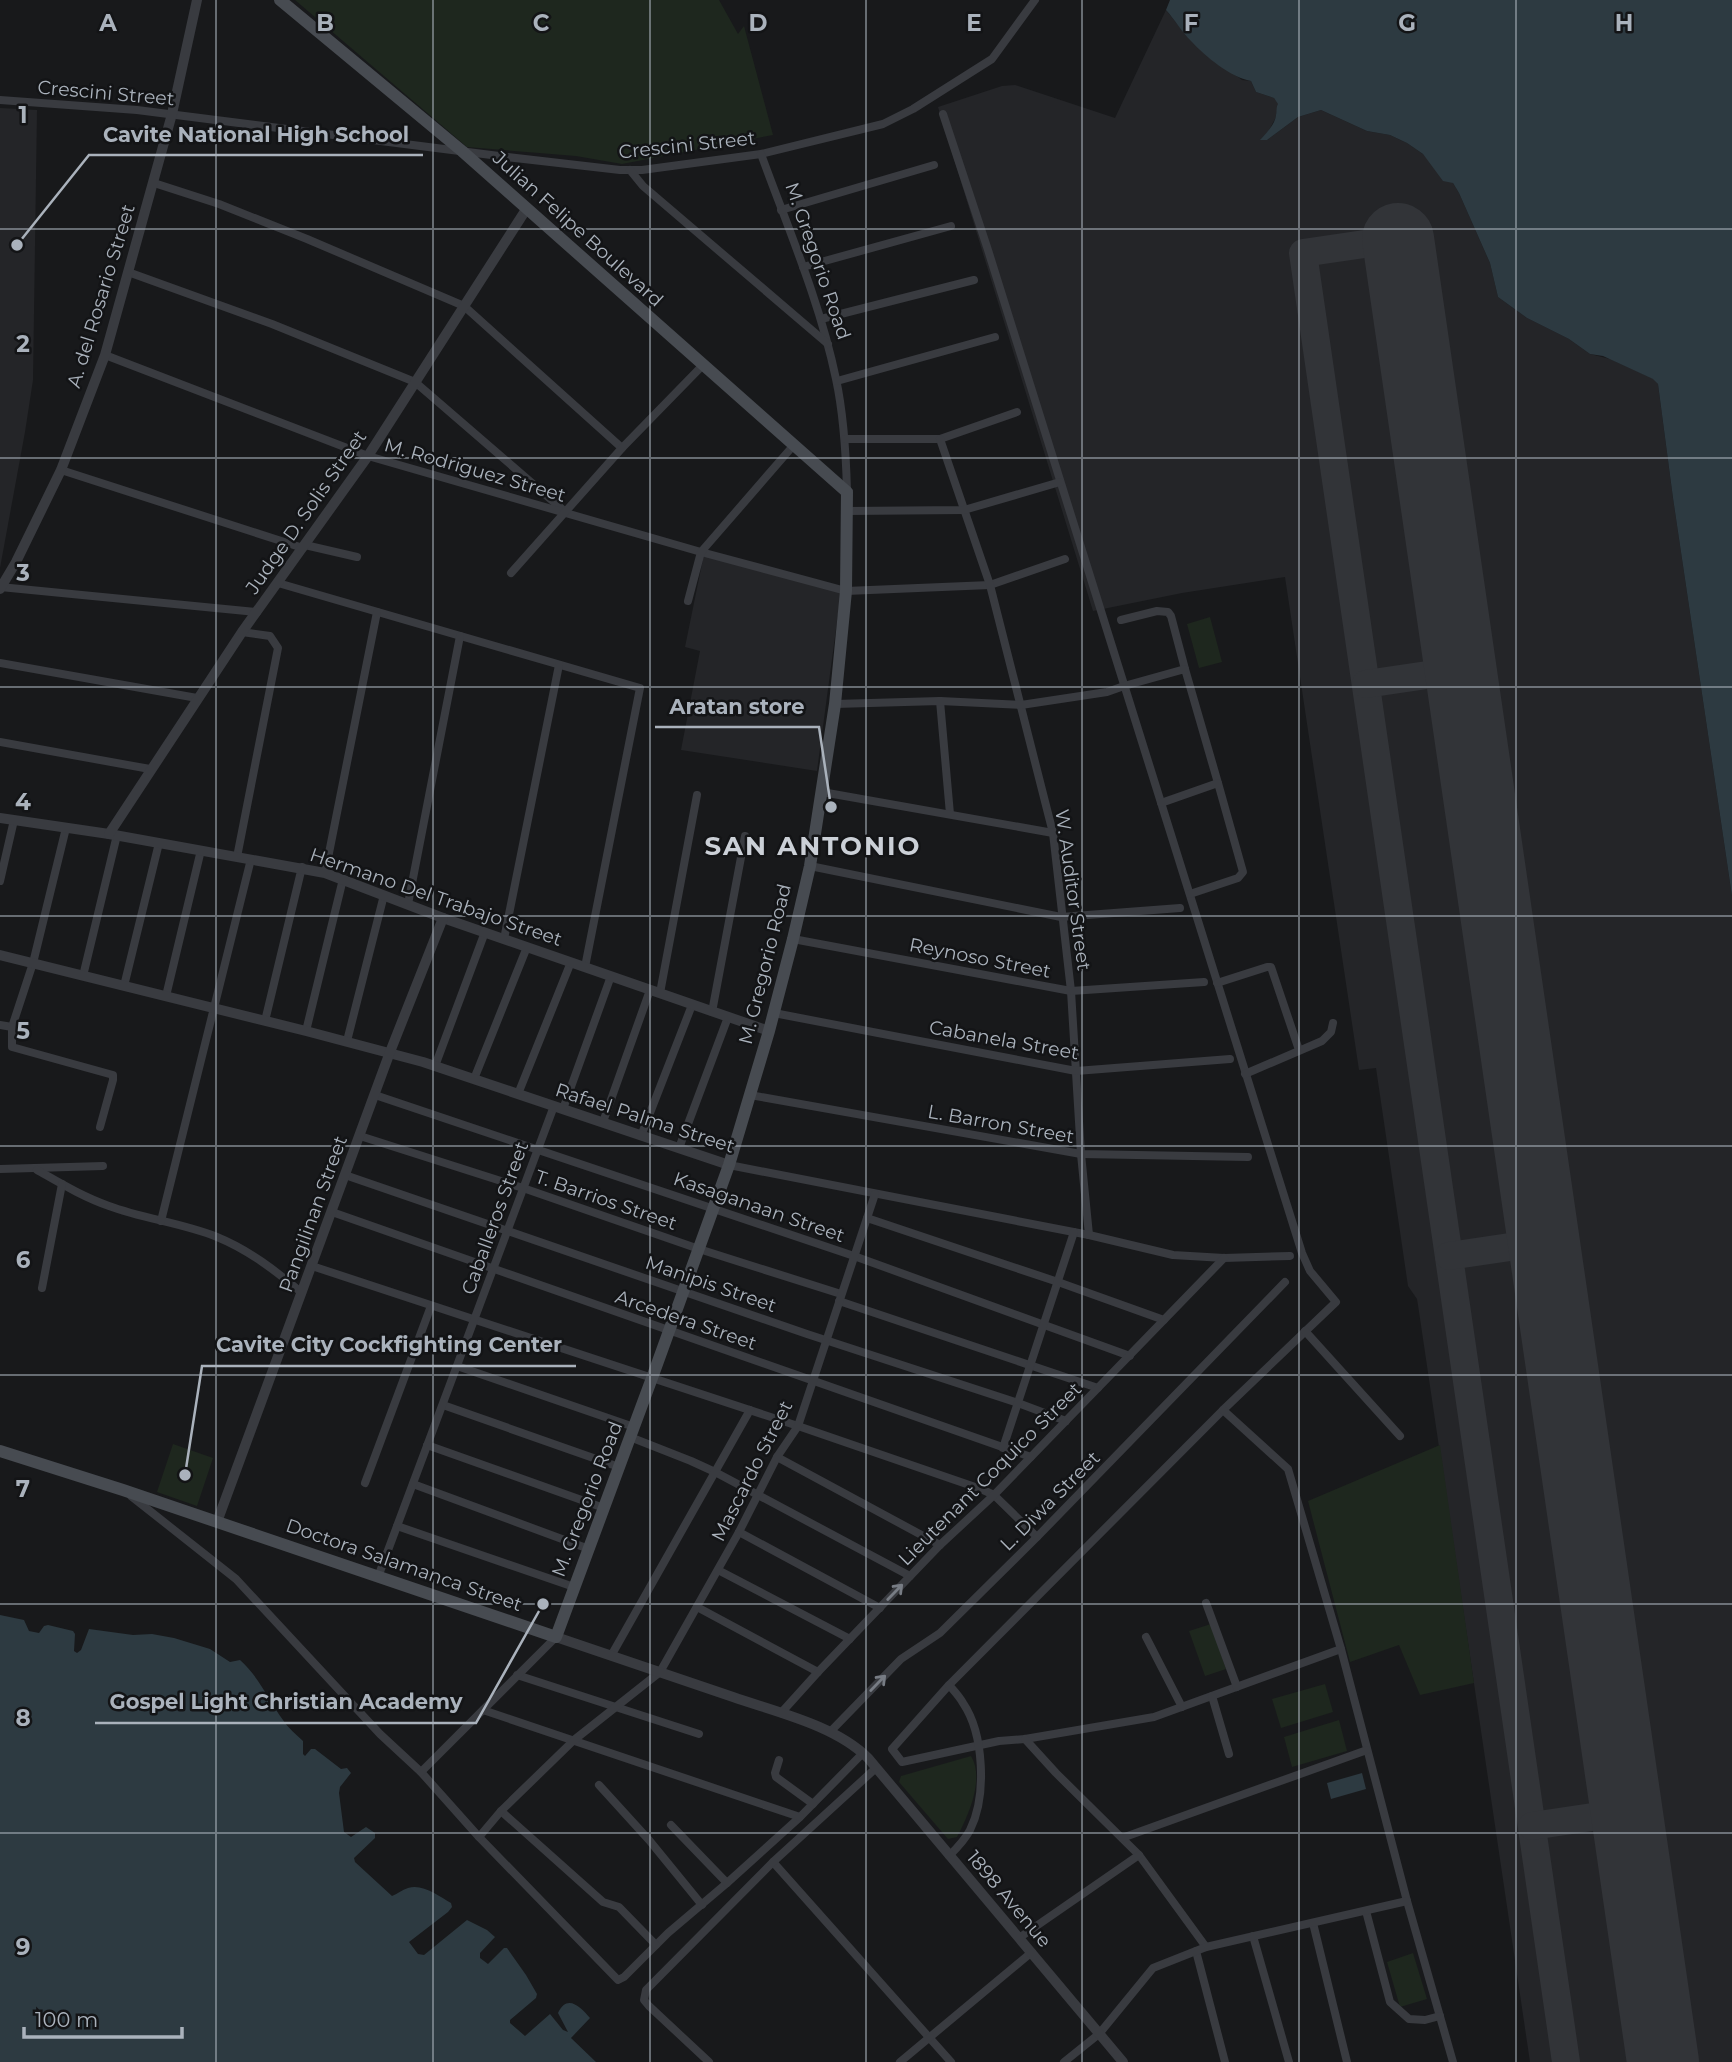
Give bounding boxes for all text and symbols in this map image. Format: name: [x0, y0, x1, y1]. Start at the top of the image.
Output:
text: A: [98, 9, 117, 37]
text: B: [316, 9, 334, 37]
text: C: [533, 9, 550, 37]
text: D: [749, 9, 768, 37]
text: E: [966, 9, 982, 37]
text: F: [1184, 9, 1199, 37]
text: G: [1398, 9, 1416, 37]
text: H: [1615, 9, 1633, 37]
street label: Crescini Street: [36, 76, 176, 110]
text: 1: [18, 101, 28, 129]
callout: Cavite National High School: [89, 113, 423, 155]
text: Cavite National High School: [103, 122, 409, 147]
street label: Crescini Street: [617, 126, 757, 164]
street label: Julian Felipe Boulevard: [487, 146, 668, 312]
street label: M. Gregorio Road: [780, 179, 856, 343]
street label: A. del Rosario Street: [62, 201, 140, 391]
text: 2: [16, 330, 30, 358]
street label: Judge D. Solis Street: [240, 426, 371, 599]
street label: M. Rodriguez Street: [382, 433, 569, 507]
text: 3: [15, 559, 30, 587]
callout: Aratan store: [655, 685, 819, 727]
text: Aratan store: [668, 694, 805, 719]
text: 4: [15, 788, 31, 816]
street label: W. Auditor Street: [1050, 808, 1096, 972]
district label: SAN ANTONIO: [704, 830, 922, 862]
street label: Hermano Del Trabajo Street: [307, 843, 565, 951]
street label: M. Gregorio Road: [734, 881, 796, 1047]
street label: Reynoso Street: [907, 933, 1053, 983]
street label: Cabanela Street: [927, 1016, 1081, 1065]
text: 5: [16, 1017, 30, 1045]
street label: Rafael Palma Street: [552, 1078, 738, 1158]
street label: L. Barron Street: [926, 1100, 1076, 1148]
street label: Pangilinan Street: [274, 1132, 352, 1295]
street label: Caballeros Street: [457, 1138, 533, 1298]
street label: T. Barrios Street: [532, 1165, 680, 1235]
street label: Kasaganaan Street: [670, 1167, 848, 1247]
text: 6: [16, 1246, 31, 1274]
street label: Manipis Street: [642, 1251, 780, 1317]
street label: Arcedera Street: [612, 1285, 760, 1355]
callout: Cavite City Cockfighting Center: [202, 1324, 576, 1366]
text: Cavite City Cockfighting Center: [216, 1332, 562, 1357]
street label: Lieutenant Coquico Street: [894, 1377, 1087, 1570]
street label: Mascardo Street: [707, 1396, 798, 1545]
street label: M. Gregorio Road: [547, 1418, 627, 1580]
street label: L. Diwa Street: [995, 1446, 1105, 1556]
text: 7: [16, 1475, 30, 1503]
street label: Doctora Salamanca Street: [283, 1514, 525, 1616]
one-way arrow: [886, 1584, 903, 1601]
one-way arrow: [869, 1675, 886, 1692]
callout: Gospel Light Christian Academy: [95, 1681, 476, 1723]
text: Gospel Light Christian Academy: [109, 1689, 463, 1714]
text: 8: [15, 1704, 31, 1732]
street label: 1898 Avenue: [962, 1846, 1056, 1952]
text: 9: [16, 1933, 30, 1961]
scale bar: [24, 1996, 182, 2040]
text: 100 m: [35, 2007, 98, 2032]

